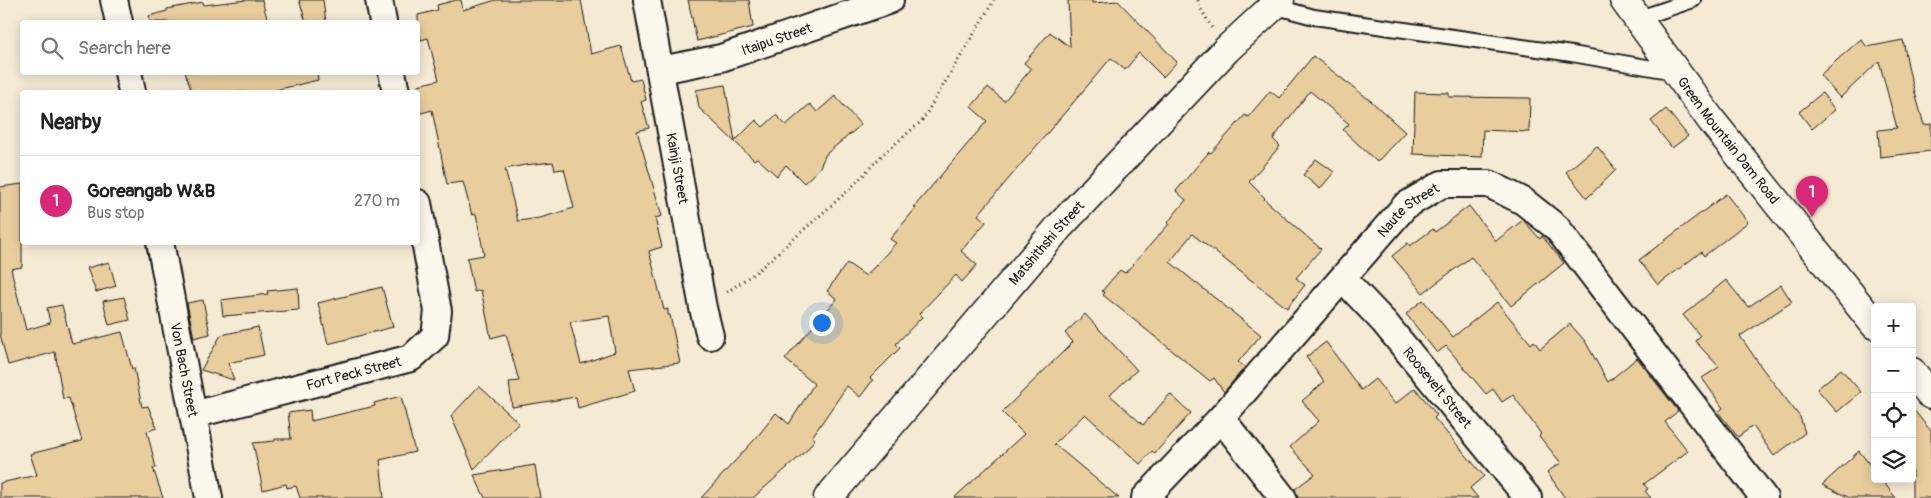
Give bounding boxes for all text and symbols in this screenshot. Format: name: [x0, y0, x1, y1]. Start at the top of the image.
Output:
street label: Itaipu Street: [739, 19, 815, 59]
search box: [20, 20, 420, 75]
icon: search: [38, 34, 66, 62]
text: Search here: [78, 36, 171, 60]
street label: Green Mountain Dam Road: [1674, 74, 1783, 208]
text: Nearby: [40, 109, 101, 136]
street label: Kainji Street: [662, 131, 692, 206]
pin: 1: [1796, 176, 1828, 217]
text: Goreangab W&B: [87, 179, 215, 203]
street label: Naute Street: [1374, 179, 1443, 241]
text: 1: [53, 191, 59, 211]
text: 270 m: [354, 191, 400, 211]
street label: Matshithshi Street: [1005, 197, 1088, 289]
text: Bus stop: [87, 203, 145, 223]
map controls: [1871, 303, 1916, 483]
button: +: [1871, 303, 1916, 348]
your location: [809, 310, 835, 336]
street label: Von Bach Street: [167, 321, 201, 419]
street label: Roosevelt Street: [1399, 344, 1476, 432]
button: −: [1871, 348, 1916, 393]
street label: Fort Peck Street: [304, 353, 403, 394]
button: locate: [1871, 393, 1916, 438]
button: layers: [1871, 438, 1916, 483]

